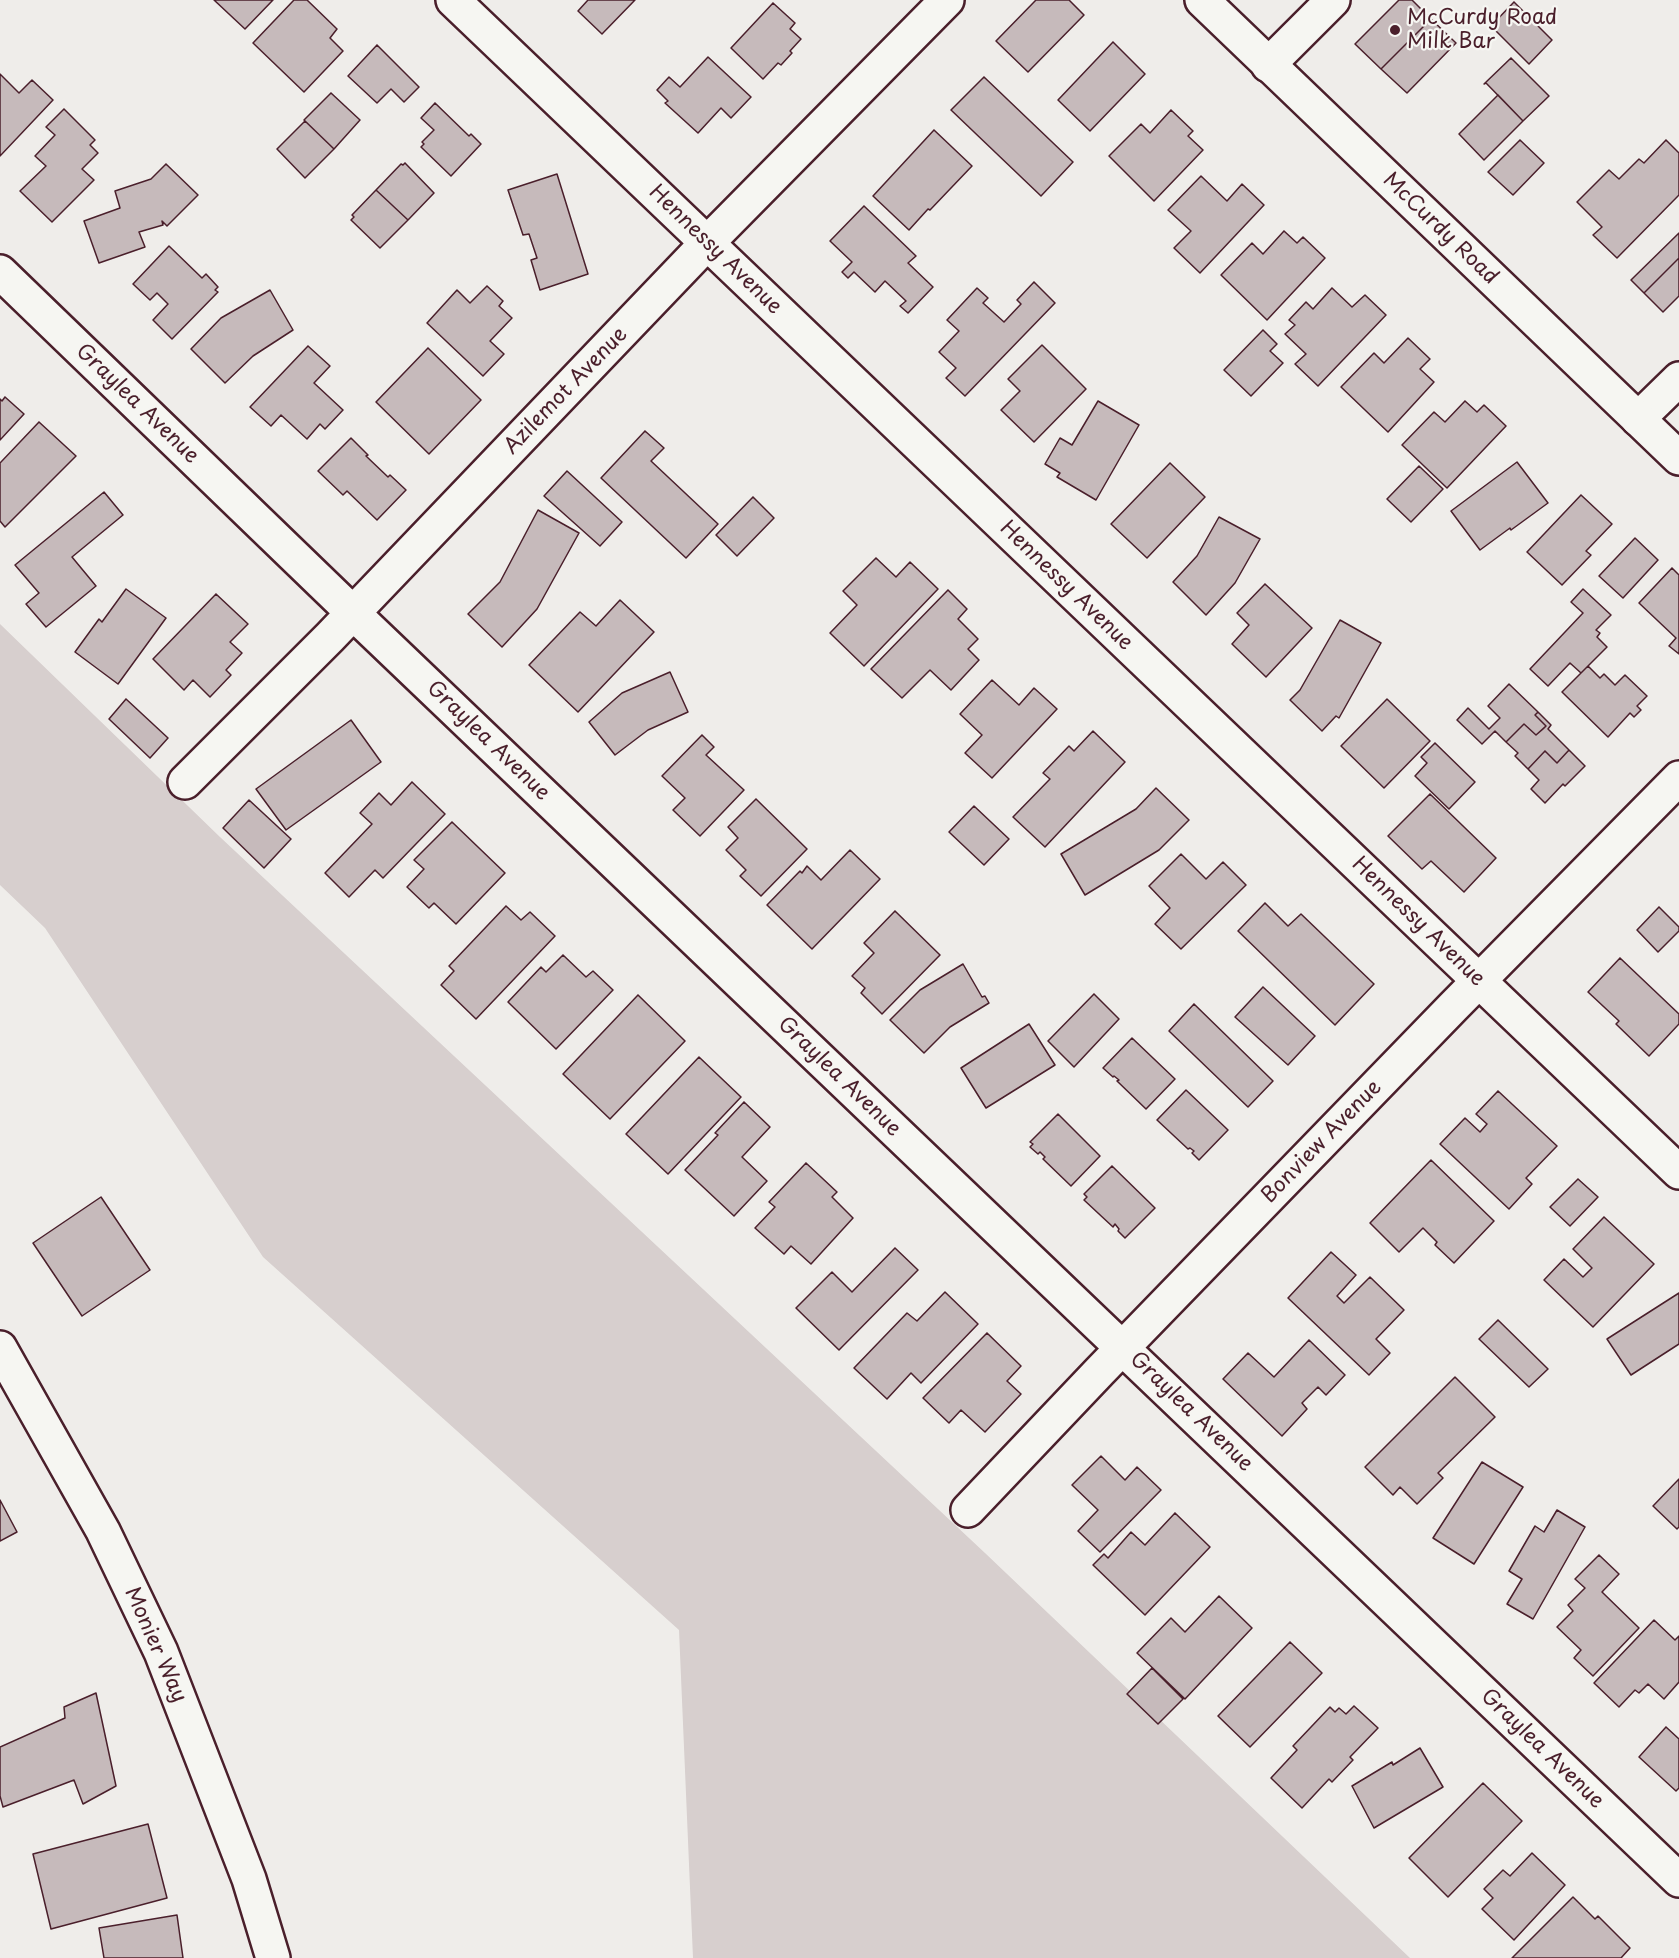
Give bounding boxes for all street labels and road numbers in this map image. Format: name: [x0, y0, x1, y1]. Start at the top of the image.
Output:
street label: McCurdy Road: [1377, 168, 1503, 290]
street label: Hennessy Avenue: [643, 180, 787, 320]
street label: Azilemot Avenue: [499, 322, 633, 460]
street label: Graylea Avenue: [70, 339, 204, 469]
street label: Hennessy Avenue: [994, 516, 1138, 656]
street label: Graylea Avenue: [421, 676, 555, 806]
street label: Hennessy Avenue: [1346, 852, 1490, 992]
street label: Graylea Avenue: [772, 1012, 906, 1142]
street label: Bonview Avenue: [1257, 1075, 1387, 1209]
street label: Graylea Avenue: [1124, 1347, 1258, 1477]
street label: Monier Way: [118, 1584, 192, 1706]
street label: Graylea Avenue: [1475, 1684, 1609, 1814]

